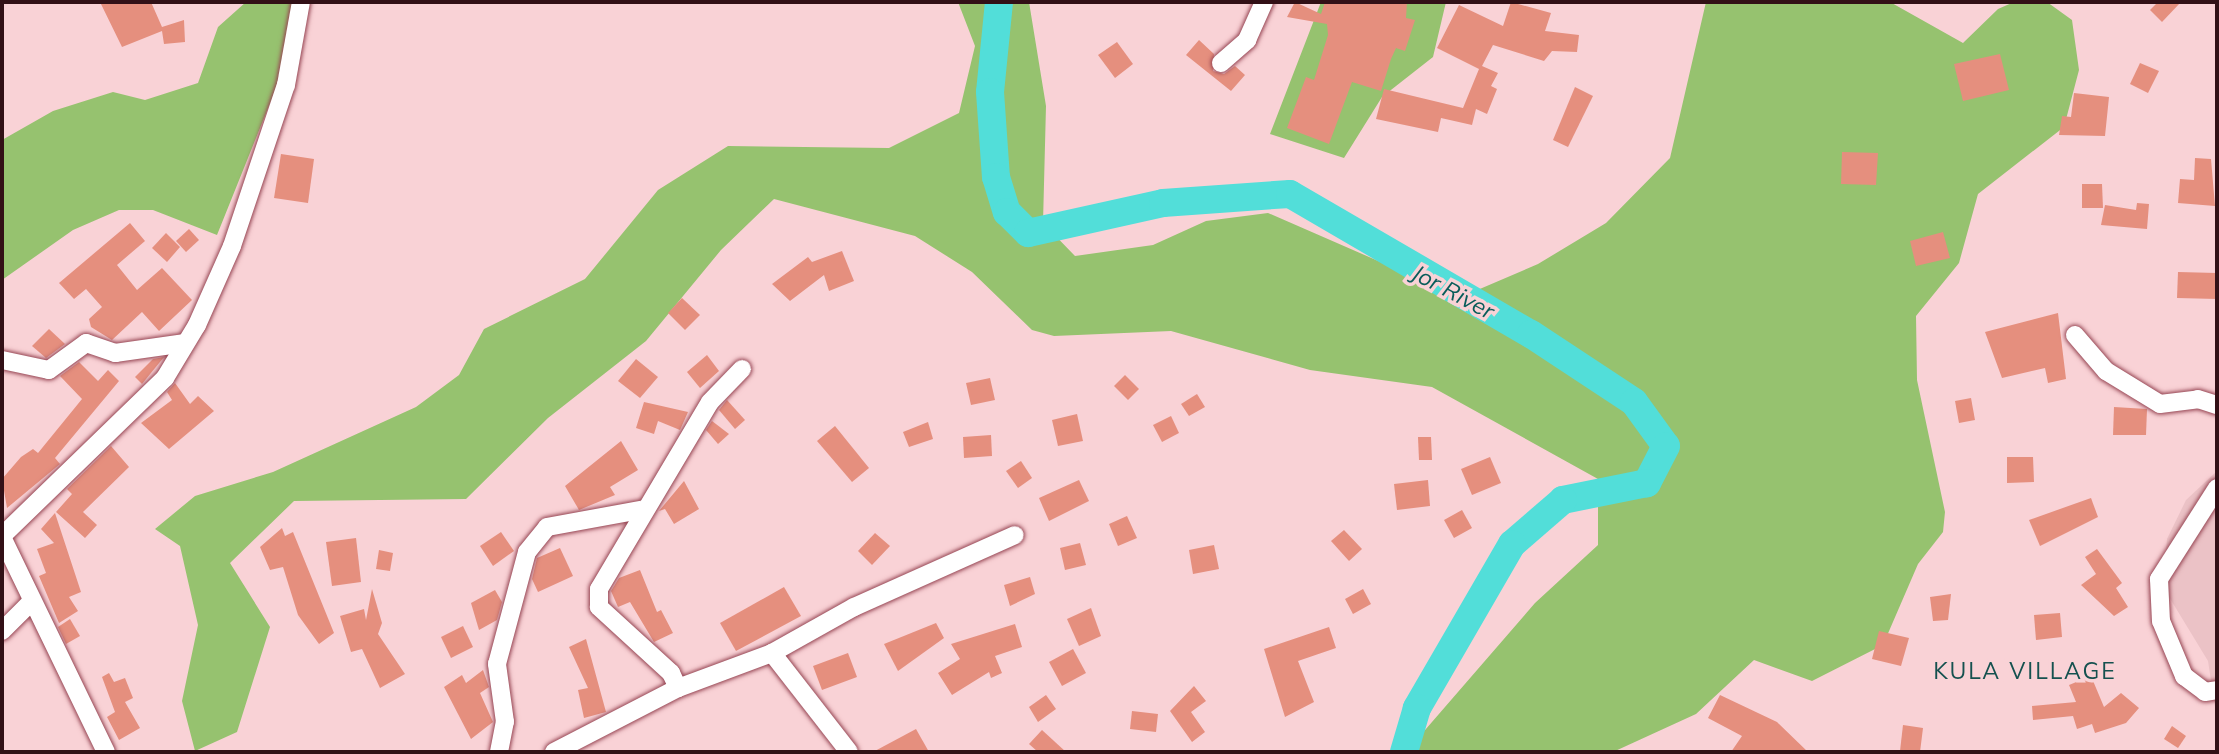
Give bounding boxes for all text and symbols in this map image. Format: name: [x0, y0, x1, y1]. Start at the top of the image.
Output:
water label: Jor River: [1407, 259, 1499, 325]
district label: KULA VILLAGE: [1935, 657, 2115, 685]

